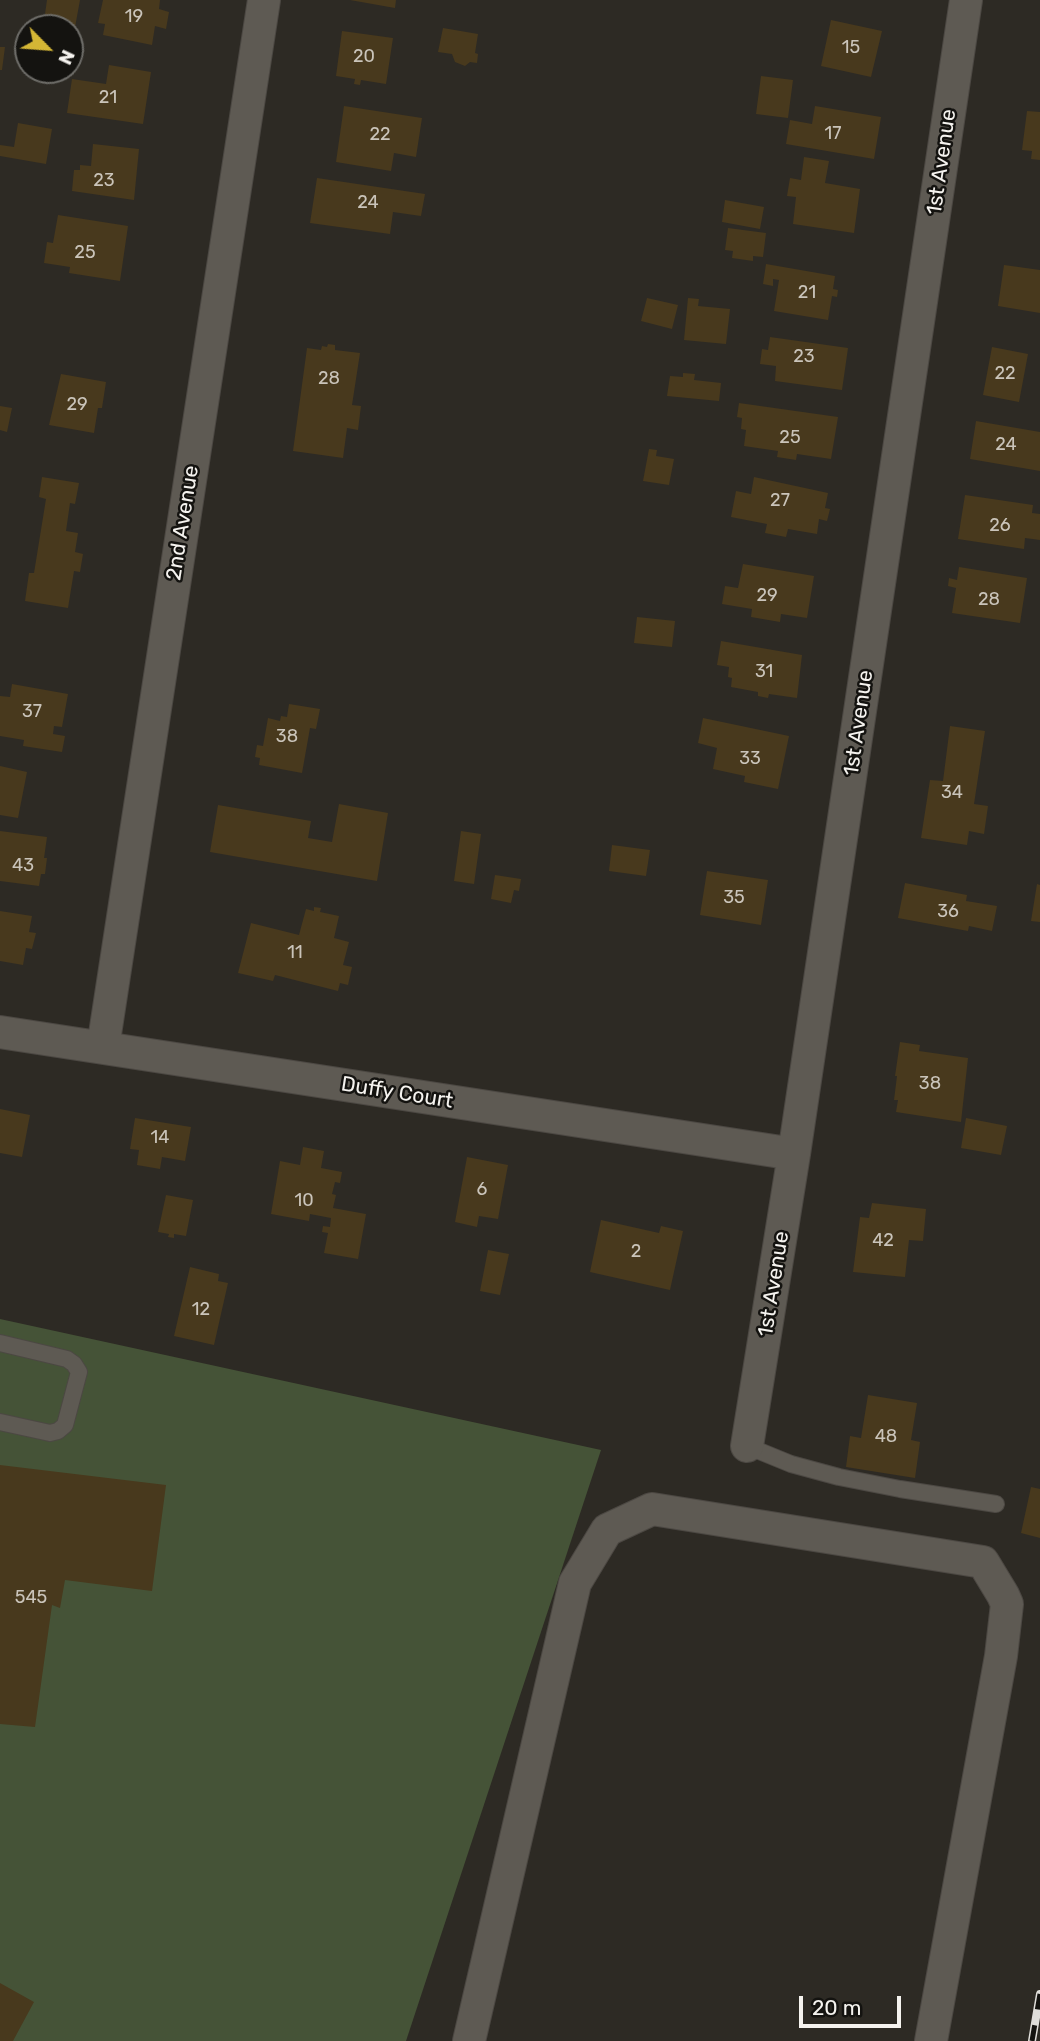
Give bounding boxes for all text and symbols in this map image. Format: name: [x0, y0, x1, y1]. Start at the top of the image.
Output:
house number: 19: [125, 6, 143, 28]
north arrow: [14, 14, 84, 84]
house number: 15: [842, 37, 860, 59]
text: N: [53, 46, 80, 68]
house number: 20: [353, 46, 375, 68]
house number: 21: [99, 87, 117, 109]
street label: 1st Avenue: [922, 107, 962, 217]
house number: 17: [825, 123, 841, 145]
house number: 22: [369, 124, 391, 146]
house number: 23: [93, 170, 115, 192]
house number: 24: [357, 192, 379, 214]
house number: 25: [74, 242, 96, 264]
house number: 21: [798, 282, 816, 304]
house number: 23: [793, 346, 815, 368]
house number: 22: [994, 363, 1016, 385]
house number: 28: [318, 368, 340, 390]
house number: 29: [66, 394, 88, 416]
house number: 25: [779, 427, 801, 449]
house number: 24: [995, 434, 1017, 456]
street label: 2nd Avenue: [161, 464, 205, 582]
house number: 27: [770, 490, 790, 512]
house number: 26: [989, 515, 1011, 537]
house number: 29: [756, 585, 778, 607]
house number: 28: [978, 589, 1000, 611]
house number: 31: [755, 661, 773, 683]
street label: 1st Avenue: [839, 668, 879, 778]
house number: 37: [22, 701, 42, 723]
house number: 38: [276, 726, 298, 748]
house number: 33: [739, 748, 761, 770]
house number: 34: [941, 782, 963, 804]
house number: 43: [12, 855, 34, 877]
house number: 35: [723, 887, 745, 909]
house number: 36: [937, 901, 959, 923]
house number: 11: [287, 942, 303, 964]
street label: Duffy Court: [339, 1072, 455, 1114]
house number: 38: [919, 1073, 941, 1095]
house number: 14: [151, 1127, 169, 1149]
house number: 6: [477, 1179, 487, 1201]
house number: 10: [294, 1190, 314, 1212]
street label: 1st Avenue: [753, 1229, 795, 1339]
house number: 42: [872, 1230, 894, 1252]
house number: 2: [631, 1241, 641, 1263]
house number: 12: [192, 1299, 210, 1321]
house number: 48: [875, 1426, 897, 1448]
house number: 545: [15, 1587, 47, 1609]
scale bar: [802, 1982, 904, 2026]
text: 20 m: [812, 1995, 861, 2020]

